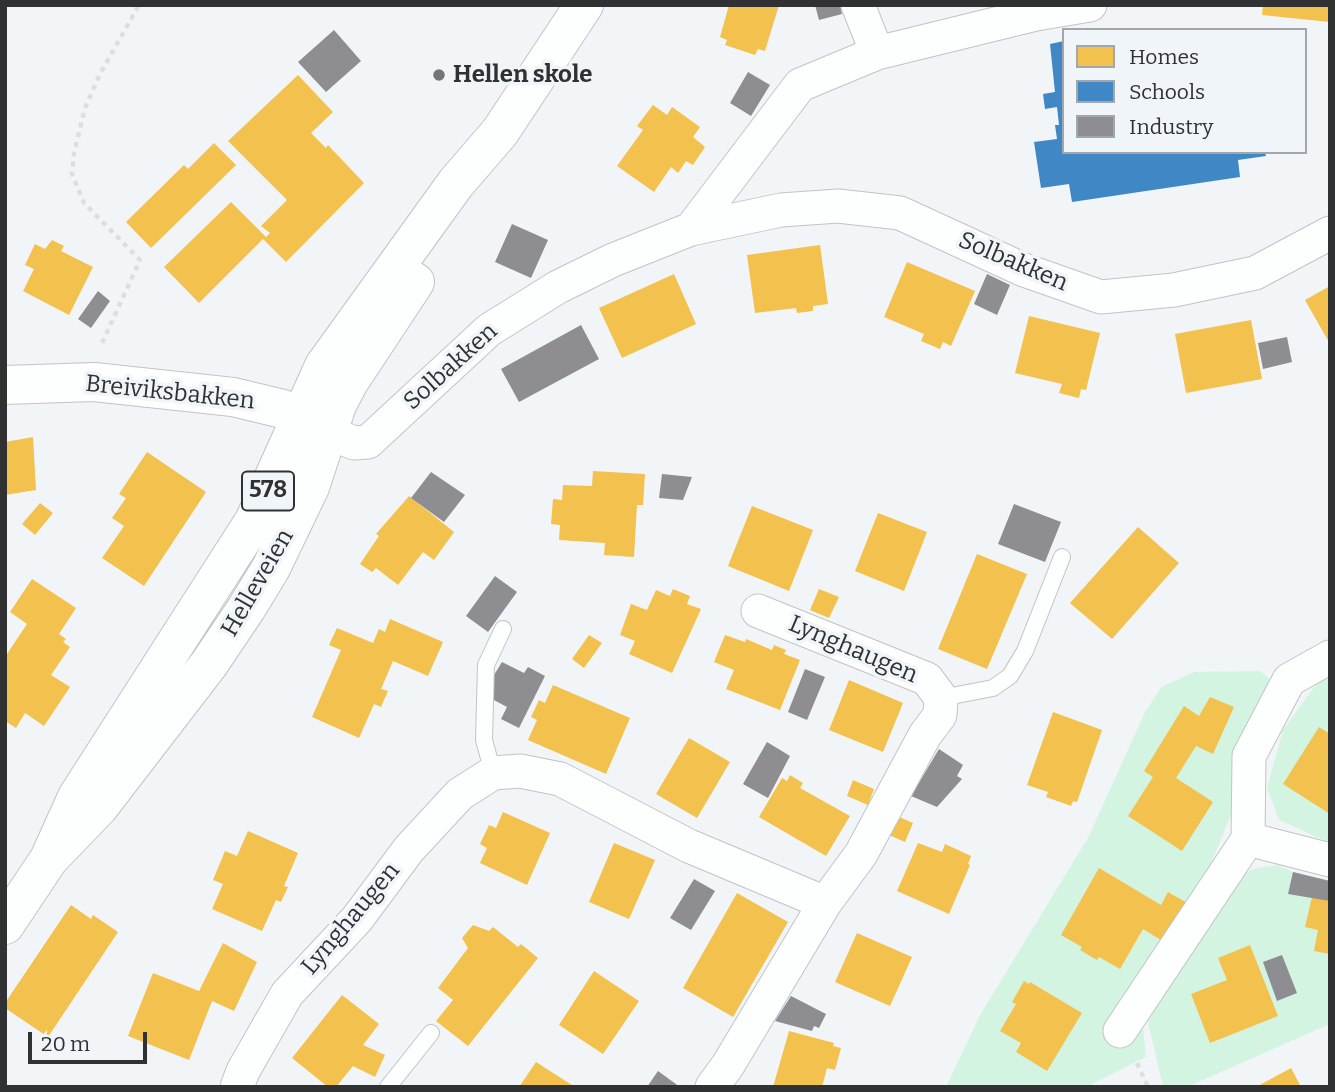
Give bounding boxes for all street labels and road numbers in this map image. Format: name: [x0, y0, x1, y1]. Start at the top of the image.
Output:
street label: Solbakken: [954, 226, 1072, 298]
street label: Solbakken: [398, 317, 504, 417]
street label: Breiviksbakken: [84, 370, 256, 416]
road number: 578: [242, 471, 294, 510]
street label: Helleveien: [216, 524, 300, 642]
street label: Lynghaugen: [784, 610, 922, 690]
street label: Lynghaugen: [296, 857, 406, 981]

